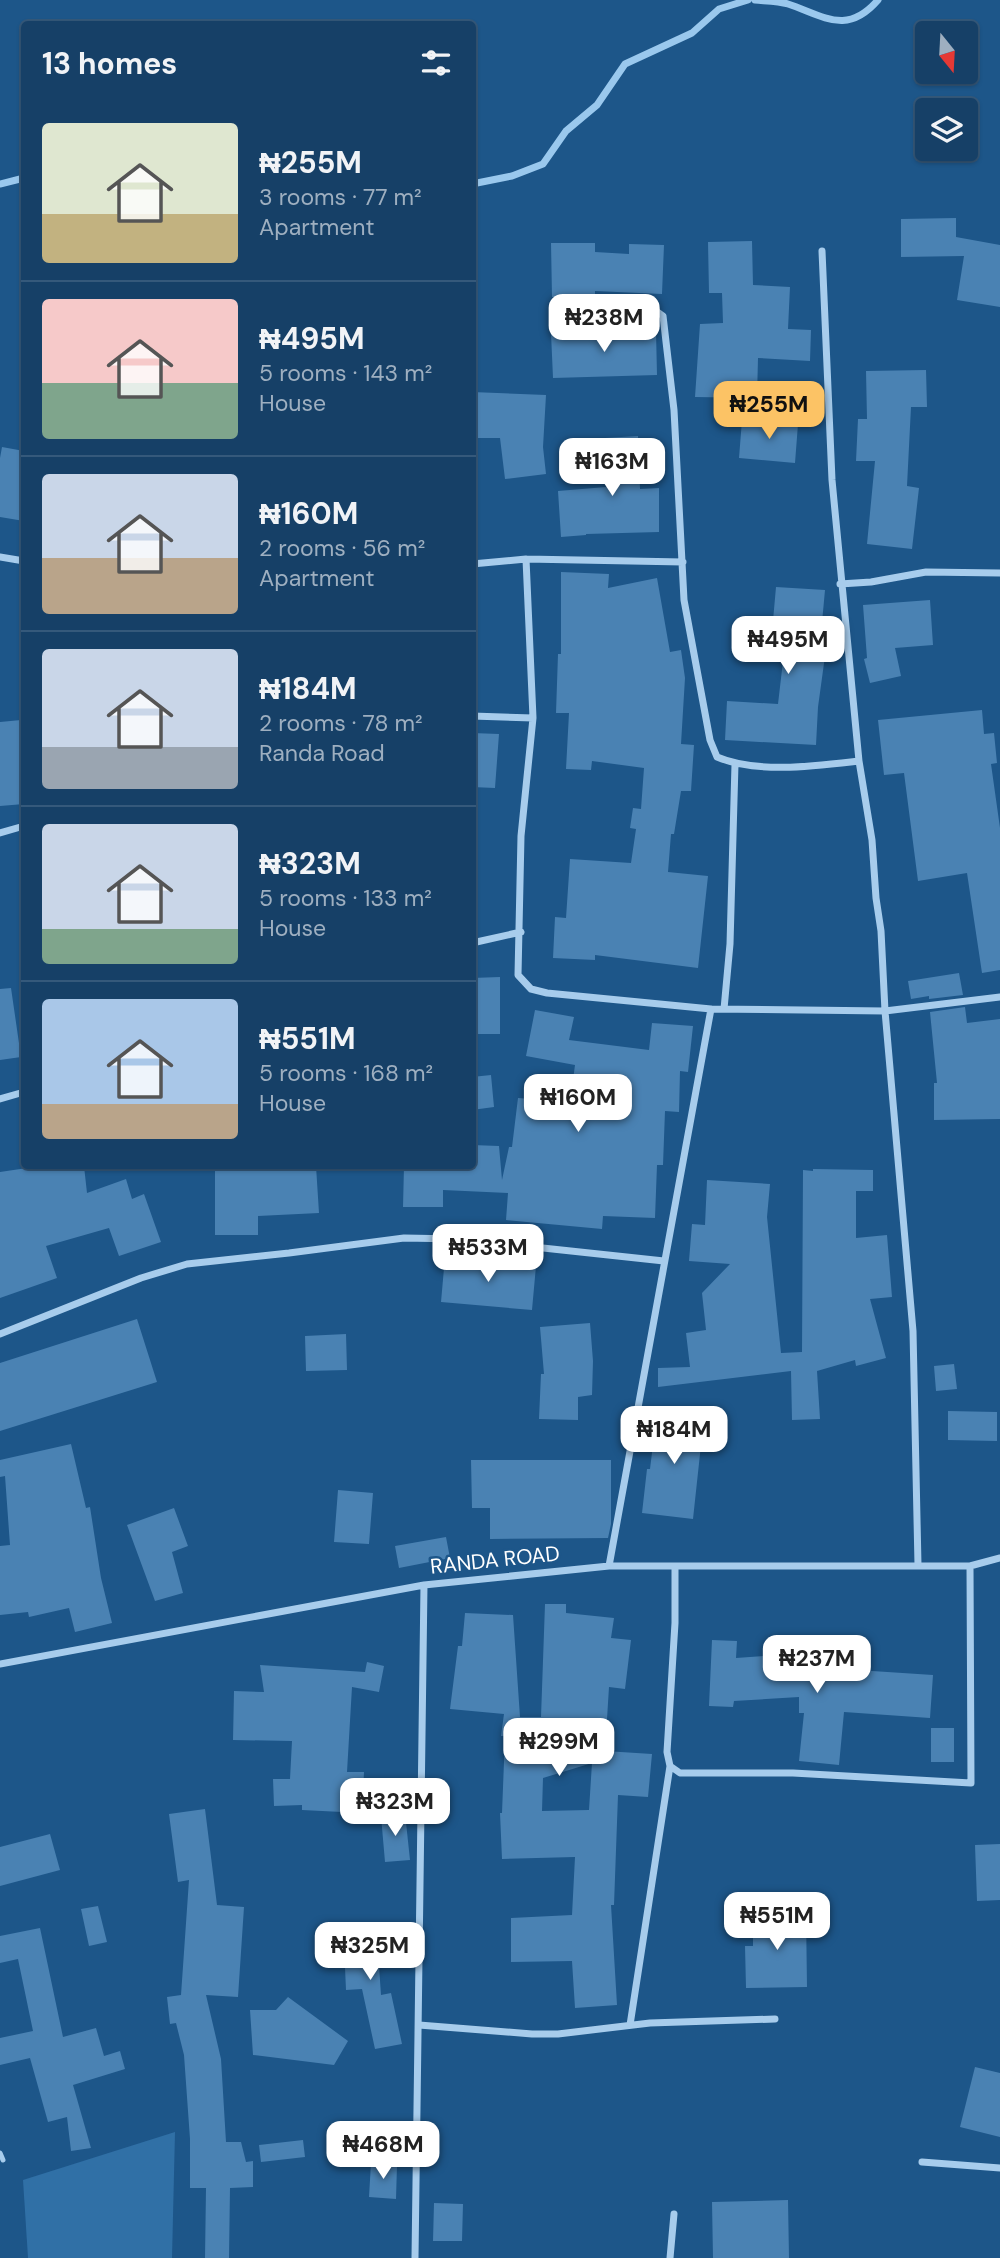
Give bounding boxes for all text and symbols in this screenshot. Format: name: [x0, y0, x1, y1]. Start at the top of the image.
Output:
north arrow: [915, 21, 978, 84]
map controls: [915, 21, 978, 161]
text: 13 homes: [42, 44, 177, 83]
icon: filters: [417, 44, 455, 82]
button: layers: [915, 98, 978, 161]
text: ₦255M: [259, 143, 362, 182]
icon: home: [98, 151, 182, 235]
text: 3 rooms · 77 m²: [259, 182, 422, 212]
text: Apartment: [259, 212, 374, 242]
pin: ₦238M: [555, 294, 653, 354]
text: ₦238M: [565, 302, 643, 332]
text: ₦495M: [259, 319, 364, 358]
icon: home: [98, 327, 182, 411]
text: 5 rooms · 143 m²: [259, 358, 432, 388]
pin: ₦255M: [720, 382, 818, 441]
text: House: [259, 388, 326, 418]
text: ₦255M: [730, 389, 808, 419]
pin: ₦163M: [563, 438, 661, 498]
text: ₦163M: [575, 446, 649, 476]
text: ₦160M: [259, 494, 358, 533]
icon: home: [98, 502, 182, 586]
text: 2 rooms · 56 m²: [259, 533, 425, 563]
text: Apartment: [259, 563, 374, 593]
pin: ₦495M: [739, 616, 837, 676]
text: ₦495M: [748, 624, 828, 654]
text: ₦184M: [259, 669, 357, 708]
icon: home: [98, 677, 182, 761]
text: 2 rooms · 78 m²: [259, 708, 423, 738]
text: Randa Road: [259, 738, 385, 768]
text: ₦323M: [259, 844, 361, 883]
icon: home: [98, 852, 182, 936]
text: 5 rooms · 133 m²: [259, 883, 432, 913]
text: House: [259, 913, 326, 943]
text: ₦551M: [259, 1019, 356, 1058]
icon: home: [98, 1027, 182, 1111]
text: 5 rooms · 168 m²: [259, 1058, 433, 1088]
pin: ₦160M: [529, 1074, 627, 1134]
text: ₦160M: [540, 1082, 616, 1112]
text: House: [259, 1088, 326, 1118]
pin: ₦533M: [439, 1224, 537, 1284]
text: ₦533M: [448, 1232, 528, 1262]
pin: ₦184M: [625, 1406, 723, 1466]
text: ₦184M: [637, 1414, 711, 1444]
street label: RANDA ROAD: [429, 1539, 561, 1581]
pin: ₦237M: [768, 1636, 866, 1695]
text: ₦237M: [779, 1643, 855, 1673]
pin: ₦299M: [510, 1718, 608, 1778]
text: ₦299M: [519, 1726, 599, 1756]
pin: ₦323M: [346, 1778, 444, 1838]
text: ₦323M: [356, 1786, 434, 1816]
pin: ₦551M: [728, 1892, 826, 1952]
text: ₦551M: [740, 1900, 814, 1930]
pin: ₦325M: [321, 1923, 419, 1982]
text: ₦325M: [331, 1930, 409, 1960]
pin: ₦468M: [334, 2122, 432, 2181]
text: ₦468M: [342, 2129, 424, 2159]

